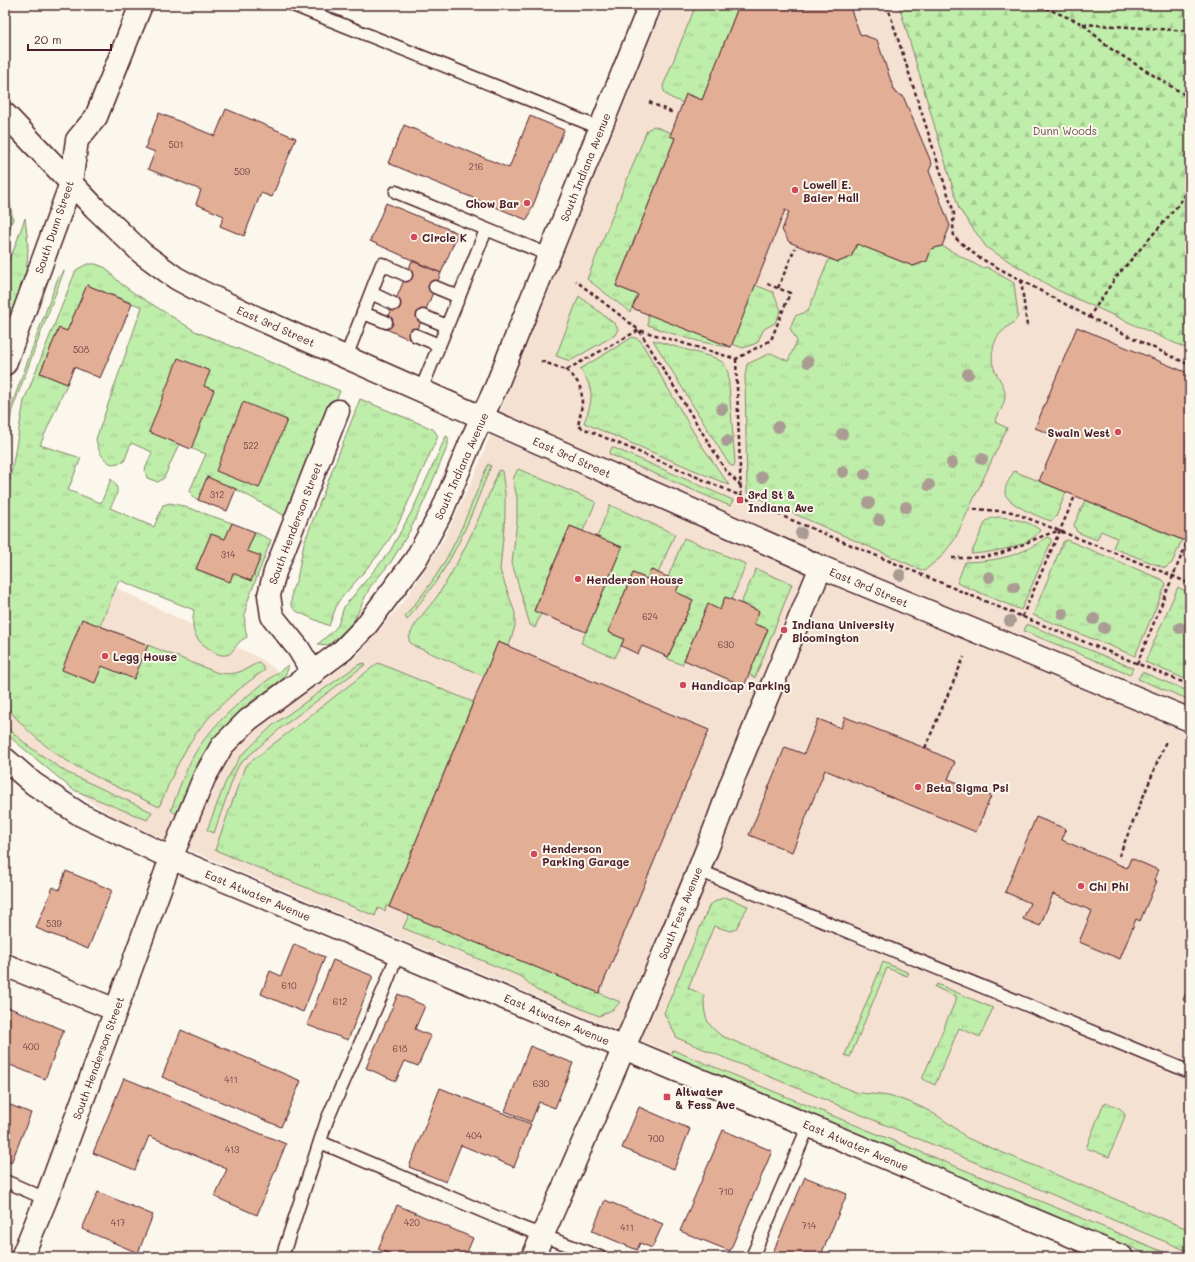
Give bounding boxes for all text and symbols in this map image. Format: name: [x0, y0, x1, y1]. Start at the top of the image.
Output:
scale bar: [28, 26, 111, 52]
text: 20 m: [34, 31, 62, 47]
street label: South Indiana Avenue: [556, 110, 614, 224]
park label: Dunn Woods: [1033, 123, 1097, 138]
house number: 501: [169, 139, 183, 150]
house number: 216: [469, 161, 483, 172]
house number: 509: [234, 166, 251, 177]
place label: Lowell E. Baier Hall: [803, 177, 859, 205]
street label: South Dunn Street: [31, 178, 77, 276]
marker: Lowell E. Baier Hall: [790, 185, 800, 195]
place label: Chow Bar: [465, 196, 519, 211]
marker: Chow Bar: [522, 198, 532, 208]
place label: Circle K: [422, 230, 467, 245]
marker: Circle K: [409, 232, 419, 242]
street label: East 3rd Street: [234, 302, 318, 350]
house number: 508: [73, 344, 90, 355]
street label: South Indiana Avenue: [431, 410, 492, 522]
place label: Swain West: [1048, 425, 1110, 440]
marker: Swain West: [1113, 427, 1123, 437]
street label: East 3rd Street: [530, 433, 614, 481]
house number: 522: [243, 440, 259, 451]
street label: South Henderson Street: [265, 460, 325, 586]
place label: 3rd St & Indiana Ave: [748, 487, 814, 515]
house number: 312: [210, 489, 224, 500]
marker: 3rd St & Indiana Ave: [735, 495, 745, 505]
house number: 314: [221, 549, 236, 560]
street label: East 3rd Street: [827, 564, 911, 610]
place label: Henderson House: [586, 572, 684, 587]
marker: Henderson House: [573, 574, 583, 584]
house number: 624: [642, 611, 659, 622]
place label: Indiana University Bloomington: [792, 617, 895, 645]
marker: Indiana University Bloomington: [779, 625, 789, 635]
house number: 630: [718, 639, 735, 650]
place label: Legg House: [113, 649, 177, 664]
marker: Legg House: [100, 651, 110, 661]
place label: Handicap Parking: [691, 678, 791, 693]
marker: Handicap Parking: [678, 680, 688, 690]
place label: Beta Sigma Psi: [926, 780, 1009, 795]
marker: Beta Sigma Psi: [913, 782, 923, 792]
place label: Henderson Parking Garage: [542, 841, 630, 869]
marker: Henderson Parking Garage: [529, 849, 539, 859]
street label: South Fess Avenue: [655, 864, 705, 961]
street label: East Atwater Avenue: [203, 866, 313, 924]
place label: Chi Phi: [1089, 879, 1129, 894]
marker: Chi Phi: [1076, 881, 1086, 891]
house number: 539: [46, 918, 63, 929]
house number: 610: [281, 980, 297, 991]
street label: East Atwater Avenue: [502, 990, 612, 1048]
street label: South Henderson Street: [69, 994, 127, 1122]
house number: 612: [333, 996, 347, 1007]
house number: 400: [23, 1041, 40, 1052]
house number: 618: [393, 1043, 408, 1054]
house number: 411: [224, 1074, 238, 1085]
house number: 630: [533, 1078, 550, 1089]
place label: Altwater & Fess Ave: [675, 1084, 735, 1112]
marker: Altwater & Fess Ave: [662, 1092, 672, 1102]
street label: East Atwater Avenue: [801, 1116, 911, 1174]
house number: 404: [466, 1130, 483, 1141]
house number: 700: [648, 1133, 664, 1144]
house number: 413: [225, 1144, 239, 1155]
house number: 710: [719, 1186, 734, 1197]
house number: 417: [111, 1217, 125, 1228]
house number: 420: [404, 1217, 420, 1228]
house number: 714: [802, 1220, 817, 1231]
house number: 411: [620, 1222, 634, 1233]

